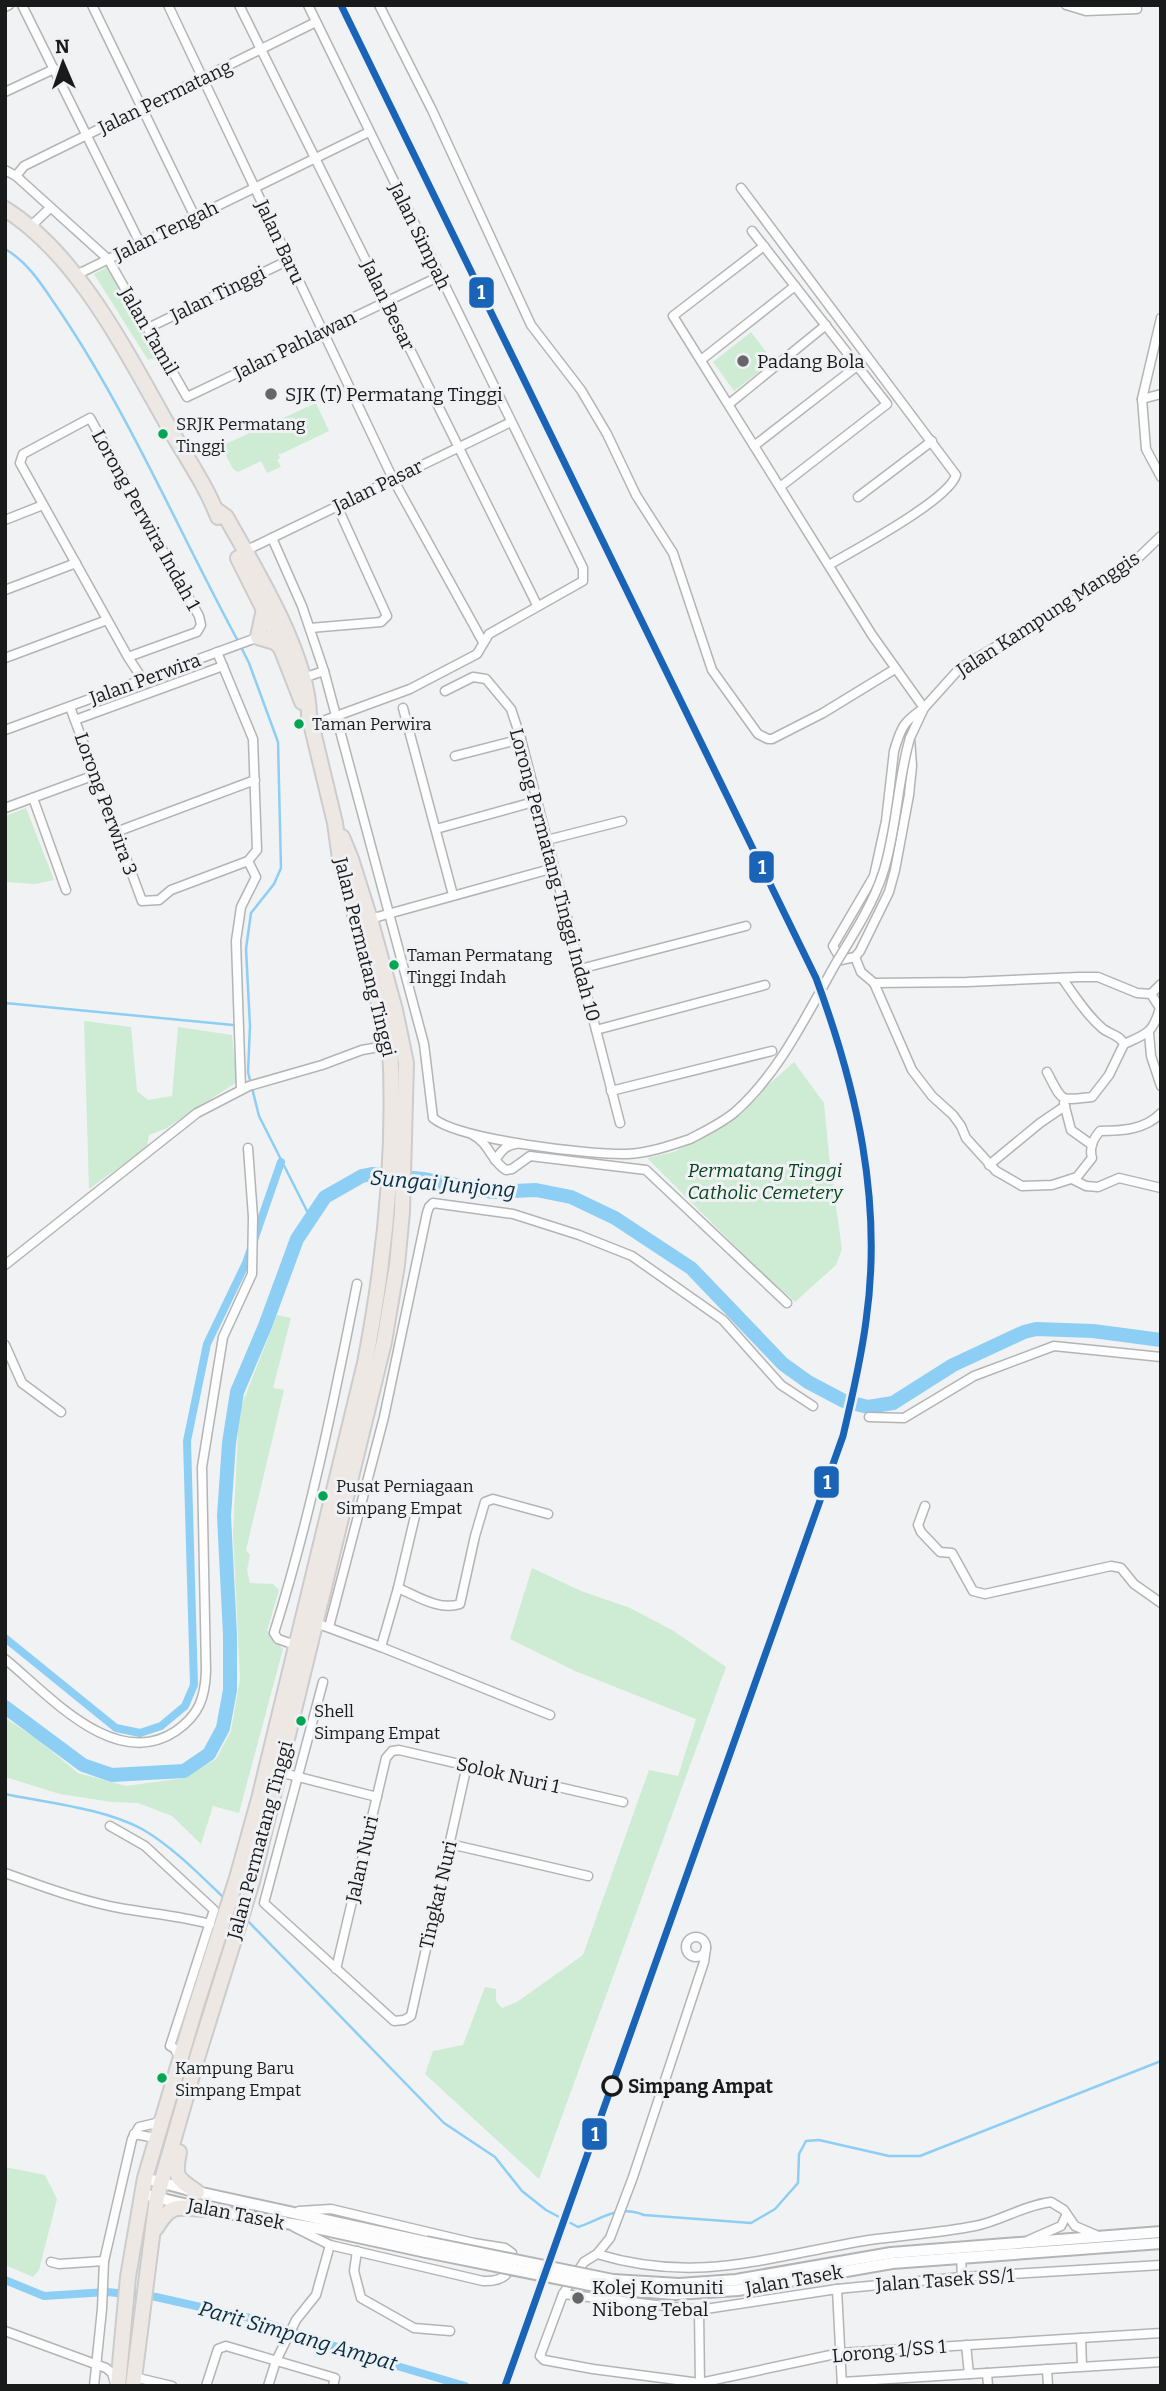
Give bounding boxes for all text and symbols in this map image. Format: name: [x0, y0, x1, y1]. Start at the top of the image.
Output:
north arrow: [28, 28, 98, 98]
text: N: [55, 35, 70, 58]
street label: Jalan Permatang: [94, 55, 236, 140]
street label: Jalan Simpah: [384, 178, 456, 293]
street label: Jalan Baru: [250, 195, 310, 288]
street label: Jalan Tengah: [109, 196, 222, 267]
street label: Jalan Besar: [356, 255, 420, 355]
street label: Jalan Tinggi: [166, 261, 270, 327]
line badge: 1: [468, 276, 495, 309]
text: 1: [477, 281, 486, 304]
street label: Jalan Tamil: [114, 282, 183, 379]
street label: Jalan Pahlawan: [229, 305, 360, 385]
place label: Padang Bola: [757, 350, 865, 373]
marker: Padang Bola: [735, 353, 751, 369]
place label: SJK (T) Permatang Tinggi: [285, 383, 503, 406]
marker: SJK (T) Permatang Tinggi: [263, 386, 279, 402]
place label: SRJK Permatang Tinggi: [176, 414, 306, 457]
street label: Lorong Perwira Indah 1: [87, 426, 205, 614]
marker: SRJK Permatang Tinggi: [156, 427, 170, 441]
street label: Jalan Pasar: [329, 454, 427, 518]
street label: Jalan Kampung Manggis: [951, 546, 1144, 682]
street label: Jalan Perwira: [85, 648, 204, 710]
place label: Taman Perwira: [312, 714, 432, 735]
marker: Taman Perwira: [292, 717, 306, 731]
street label: Lorong Permatang Tinggi Indah 10: [505, 726, 605, 1024]
street label: Lorong Perwira 3: [70, 730, 142, 878]
line badge: 1: [748, 850, 775, 884]
street label: Jalan Permatang Tinggi: [329, 854, 401, 1059]
text: 1: [758, 856, 767, 879]
place label: Taman Permatang Tinggi Indah: [407, 945, 552, 988]
marker: Taman Permatang Tinggi Indah: [387, 958, 401, 972]
park label: Permatang Tinggi Catholic Cemetery: [687, 1159, 844, 1204]
water label: Sungai Junjong: [369, 1165, 517, 1203]
line badge: 1: [813, 1465, 840, 1499]
text: 1: [823, 1471, 832, 1494]
place label: Pusat Perniagaan Simpang Empat: [336, 1476, 474, 1519]
marker: Pusat Perniagaan Simpang Empat: [316, 1489, 330, 1503]
place label: Shell Simpang Empat: [314, 1701, 440, 1744]
marker: Shell Simpang Empat: [294, 1714, 308, 1728]
street label: Jalan Permatang Tinggi: [222, 1738, 298, 1943]
street label: Solok Nuri 1: [454, 1752, 562, 1798]
street label: Jalan Nuri: [341, 1813, 383, 1906]
street label: Tingkat Nuri: [414, 1838, 462, 1952]
place label: Kampung Baru Simpang Empat: [175, 2058, 301, 2101]
marker: Kampung Baru Simpang Empat: [155, 2071, 169, 2085]
place label: Simpang Ampat: [628, 2075, 774, 2098]
marker: Simpang Ampat: [602, 2076, 622, 2096]
line badge: 1: [581, 2117, 608, 2151]
text: 1: [591, 2123, 600, 2146]
street label: Jalan Tasek: [185, 2193, 287, 2235]
street label: Jalan Tasek: [743, 2260, 845, 2300]
street label: Jalan Tasek SS/1: [874, 2264, 1015, 2296]
place label: Kolej Komuniti Nibong Tebal: [592, 2276, 724, 2321]
marker: Kolej Komuniti Nibong Tebal: [570, 2290, 586, 2306]
water label: Parit Simpang Ampat: [196, 2295, 401, 2377]
street label: Lorong 1/SS 1: [831, 2335, 947, 2367]

